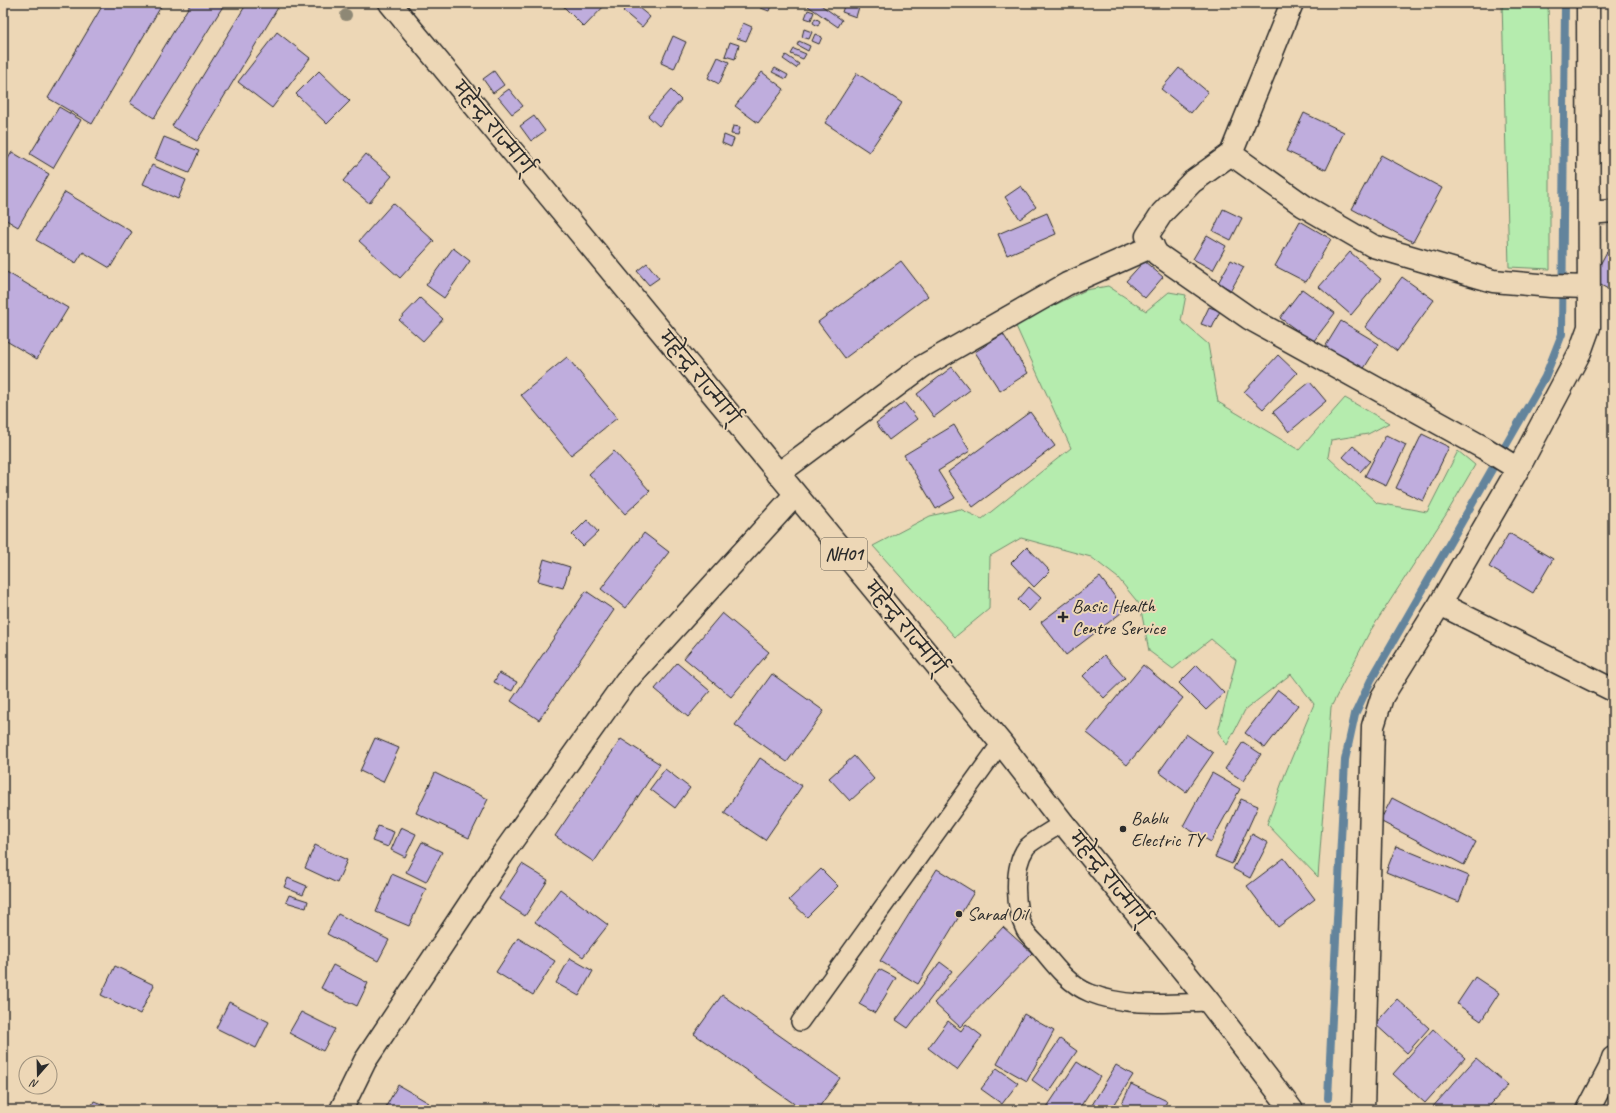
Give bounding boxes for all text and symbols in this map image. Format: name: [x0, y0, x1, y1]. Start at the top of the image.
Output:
street label: महेन्द्र राज्मार्ग्: [444, 72, 544, 183]
street label: महेन्द्र राज्मार्ग्: [650, 322, 750, 433]
road number: NH01: [821, 538, 867, 570]
street label: महेन्द्र राज्मार्ग्: [856, 572, 956, 683]
place label: Basic Health Centre Service: [1072, 594, 1167, 640]
marker: Basic Health Centre Service: [1057, 611, 1069, 623]
place label: Bablu Electric TY: [1131, 806, 1207, 852]
street label: महेन्द्र राज्मार्ग्: [1061, 823, 1159, 934]
marker: Bablu Electric TY: [1118, 824, 1128, 834]
place label: Sarad Oil: [967, 902, 1031, 926]
marker: Sarad Oil: [954, 909, 964, 919]
north arrow: [18, 1055, 58, 1095]
text: N: [27, 1076, 40, 1092]

